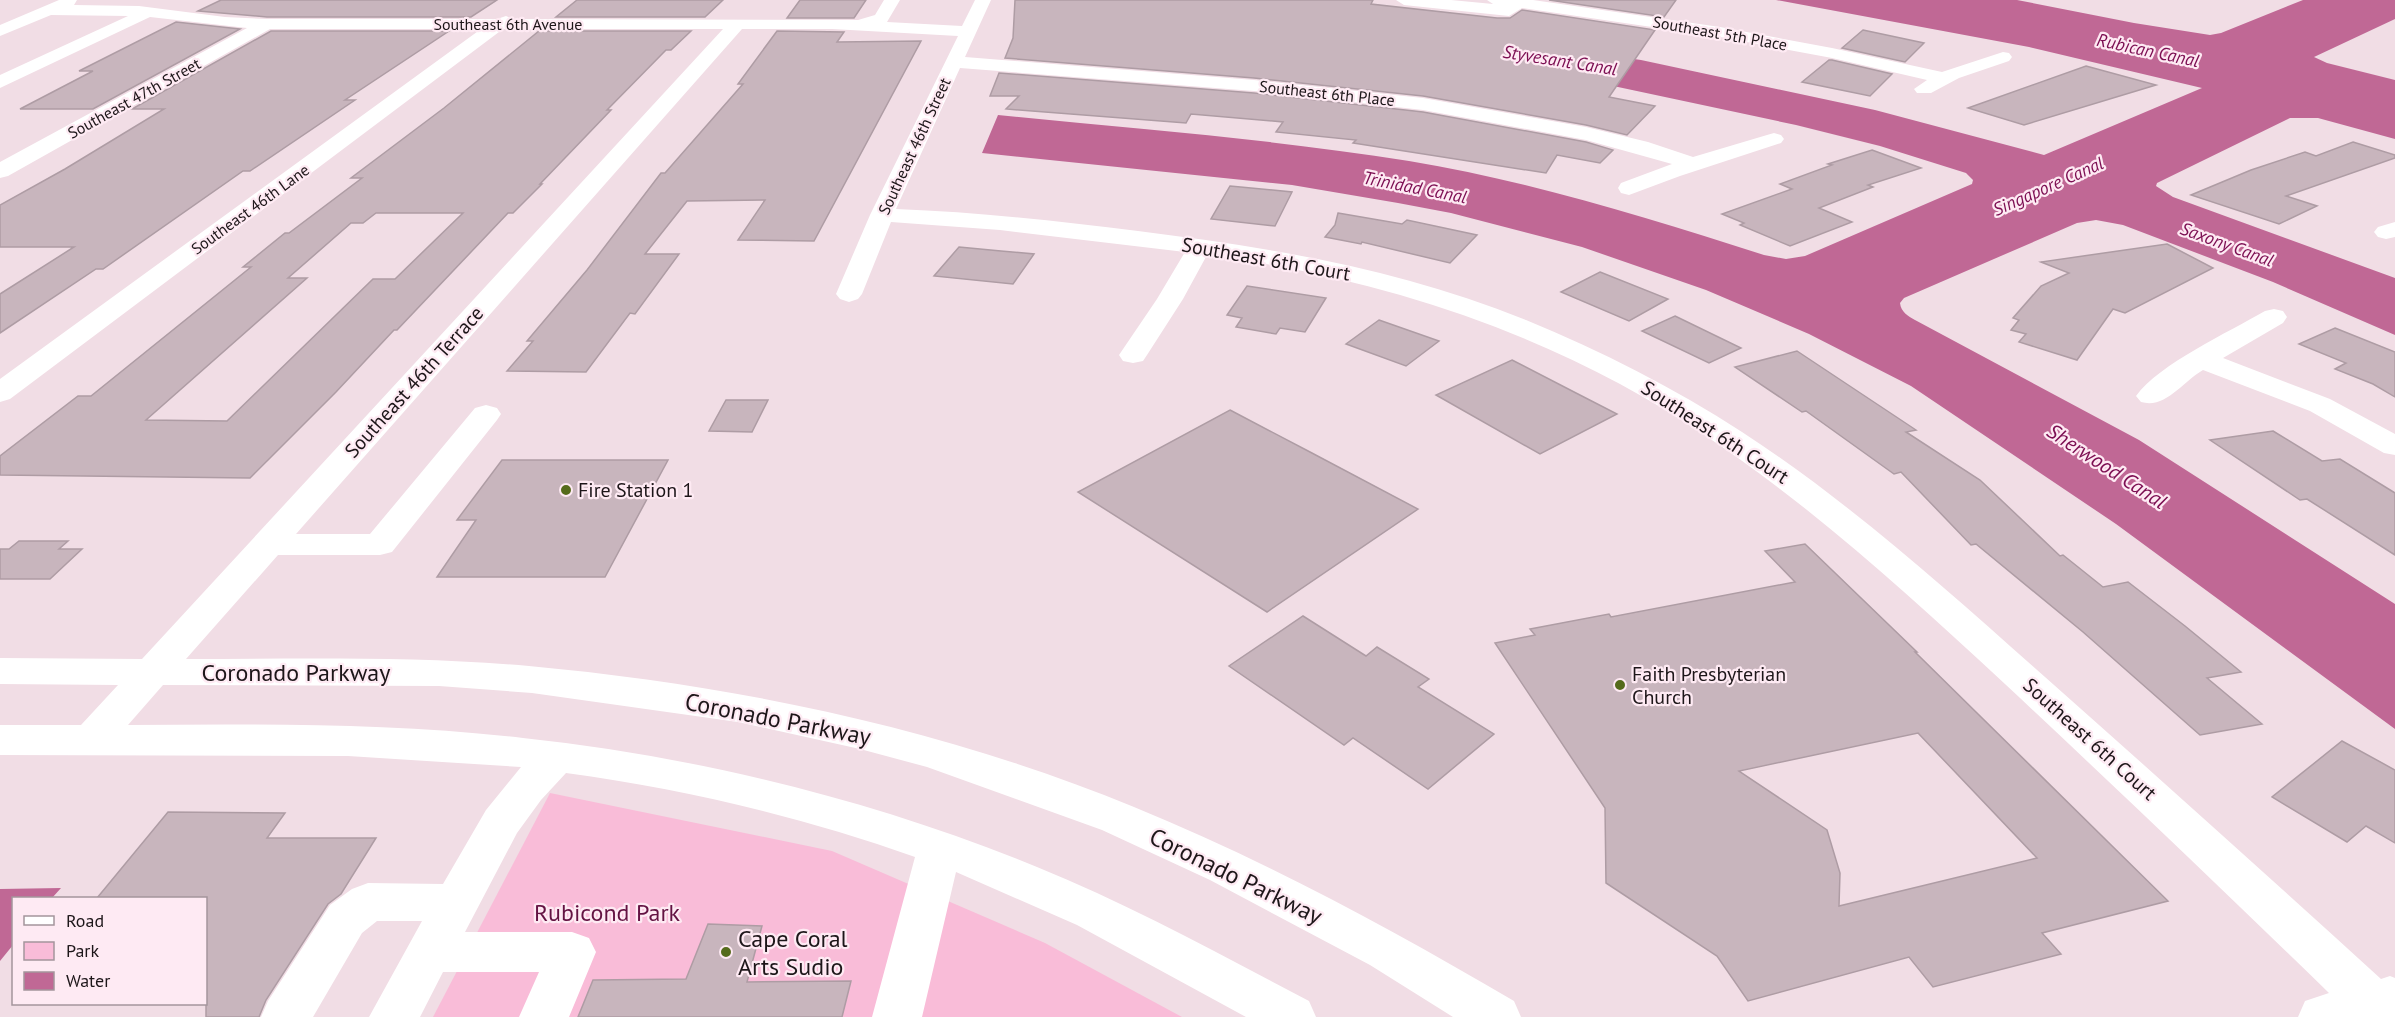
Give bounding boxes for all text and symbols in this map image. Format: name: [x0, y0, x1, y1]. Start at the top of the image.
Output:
street label: Southeast 5th Place: [1651, 11, 1789, 55]
street label: Southeast 6th Avenue: [434, 14, 583, 34]
water label: Rubican Canal: [2095, 28, 2201, 72]
water label: Styvesant Canal: [1501, 40, 1619, 80]
street label: Southeast 47th Street: [64, 53, 204, 143]
street label: Southeast 46th Street: [873, 74, 955, 218]
street label: Southeast 6th Place: [1258, 76, 1396, 110]
water label: Singapore Canal: [1989, 151, 2107, 221]
street label: Southeast 46th Lane: [187, 159, 313, 259]
water label: Trinidad Canal: [1361, 166, 1469, 208]
water label: Saxony Canal: [2177, 217, 2277, 272]
street label: Southeast 6th Court: [1180, 231, 1353, 287]
street label: Southeast 46th Terrace: [339, 301, 489, 463]
street label: Southeast 6th Court: [1636, 375, 1794, 490]
water label: Sherwood Canal: [2042, 417, 2172, 515]
place label: Fire Station 1: [578, 477, 693, 503]
marker: Fire Station 1: [559, 483, 573, 497]
street label: Coronado Parkway: [202, 657, 390, 688]
place label: Faith Presbyterian Church: [1632, 661, 1786, 710]
street label: Southeast 6th Court: [2018, 672, 2162, 806]
marker: Faith Presbyterian Church: [1613, 678, 1627, 692]
street label: Coronado Parkway: [682, 686, 874, 752]
street label: Coronado Parkway: [1144, 821, 1328, 931]
legend: [12, 897, 207, 1005]
park label: Rubicond Park: [534, 897, 681, 928]
text: Road: [66, 909, 104, 932]
place label: Cape Coral Arts Sudio: [738, 923, 848, 982]
text: Park: [66, 939, 99, 962]
marker: Cape Coral Arts Sudio: [719, 945, 733, 959]
text: Water: [66, 969, 110, 992]

